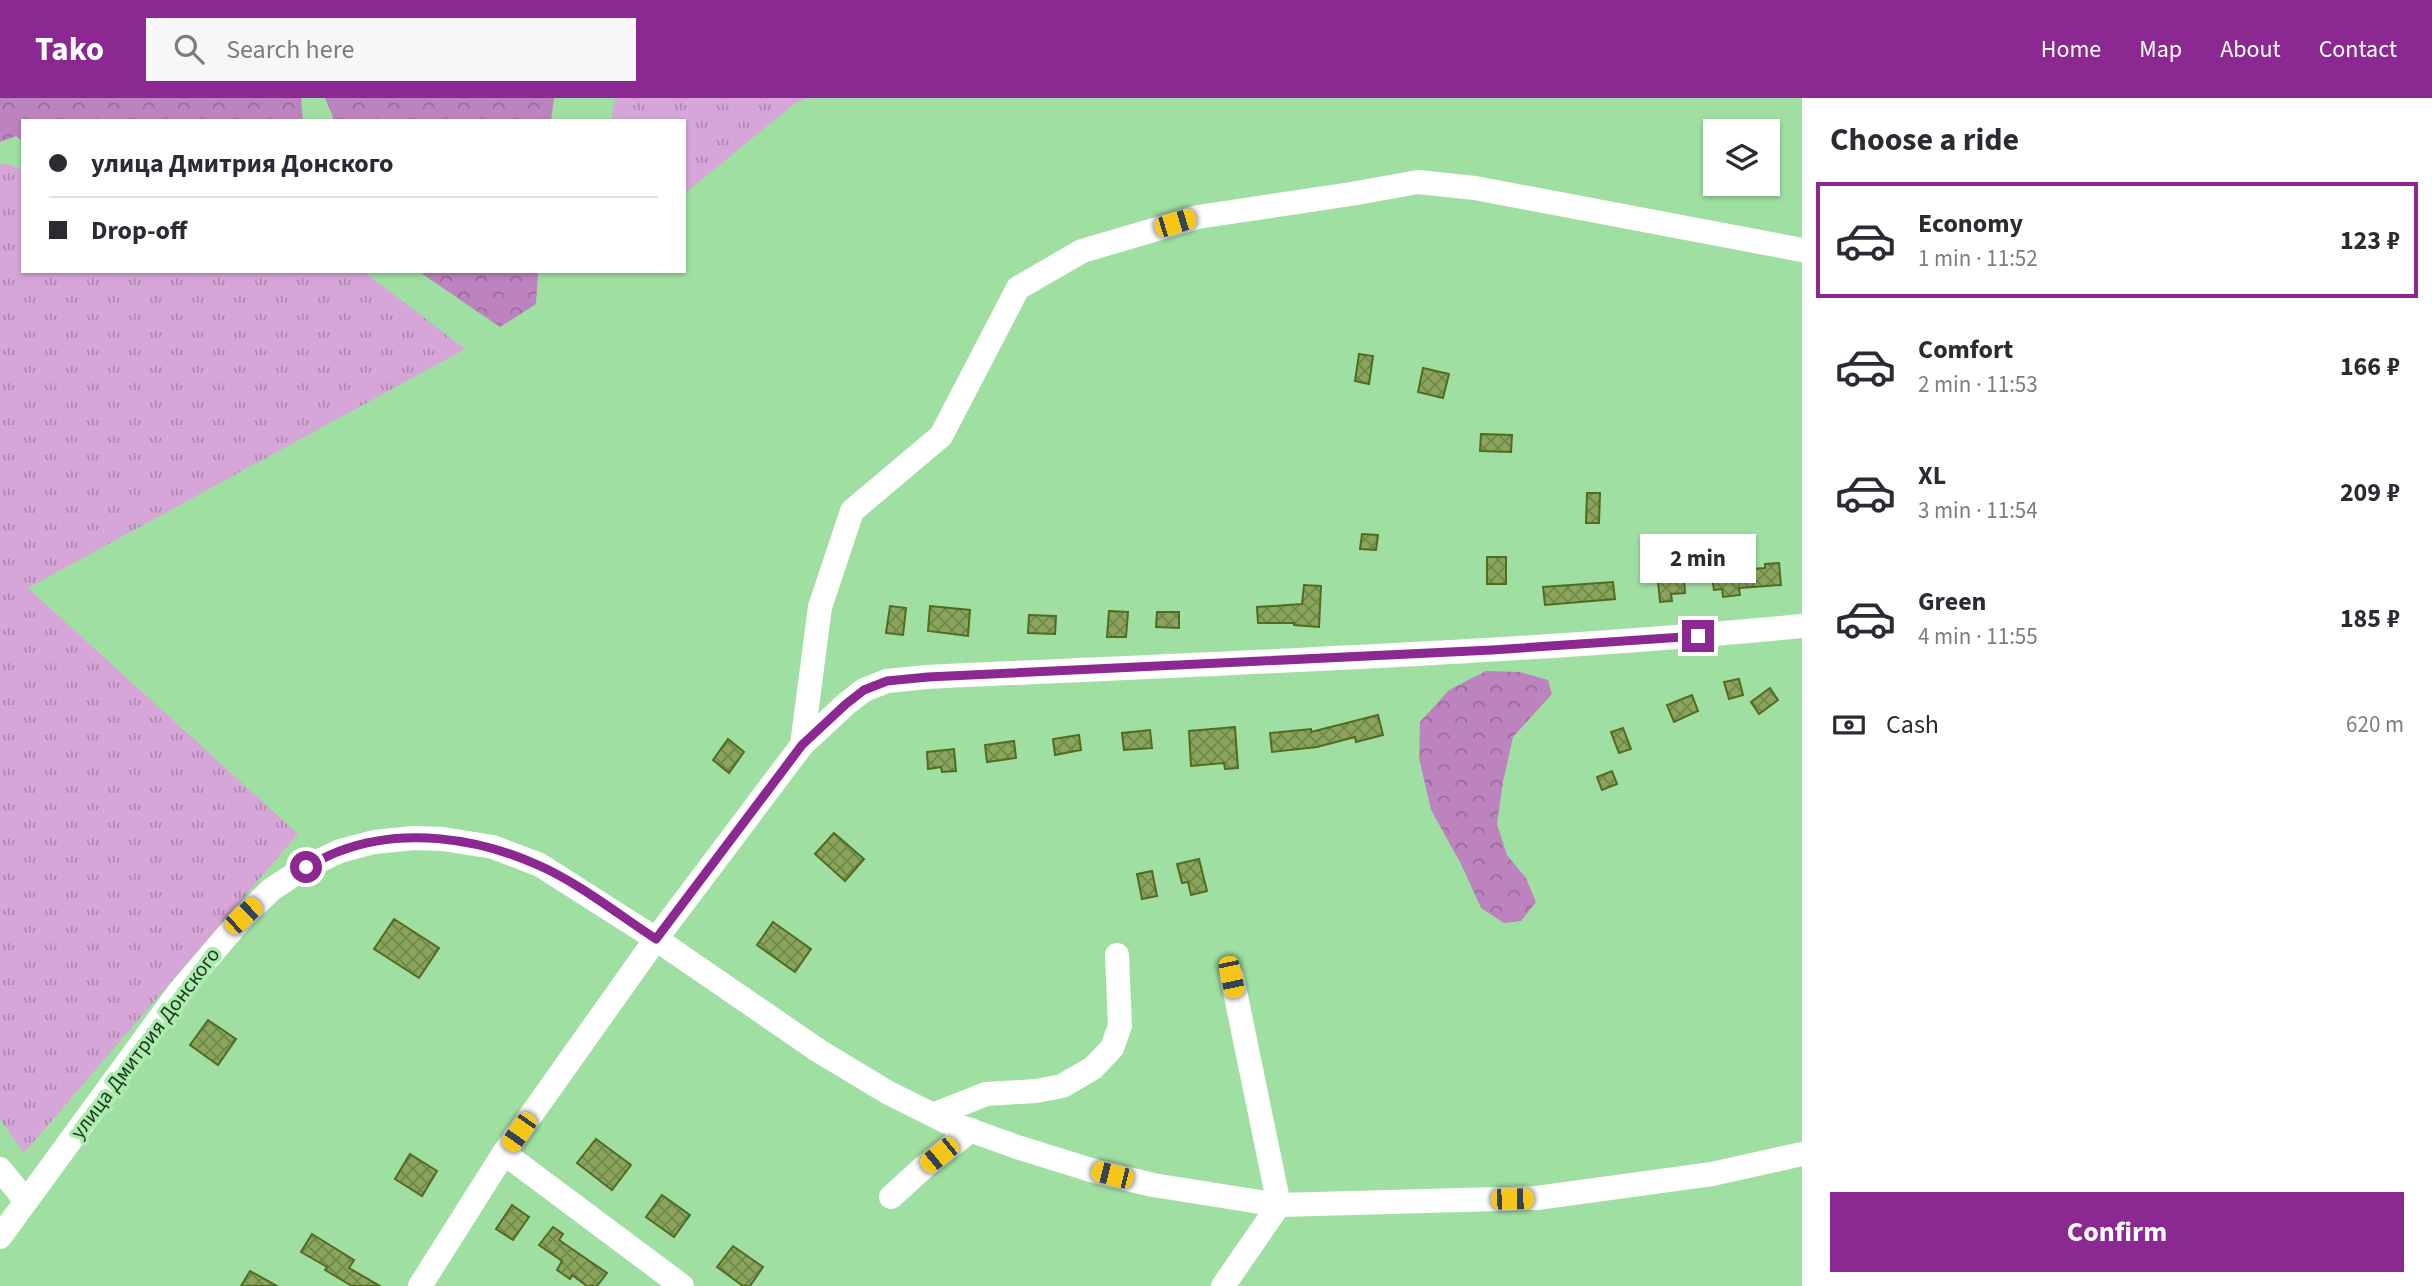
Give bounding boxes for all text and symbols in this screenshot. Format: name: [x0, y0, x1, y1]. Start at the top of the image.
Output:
search box: [146, 18, 636, 81]
text: Tako: [35, 26, 104, 73]
icon: search: [170, 30, 208, 68]
text: Search here: [226, 31, 354, 68]
text: Home: [2041, 32, 2101, 67]
text: Map: [2139, 32, 2182, 67]
text: About: [2220, 32, 2281, 67]
text: Contact: [2319, 32, 2397, 67]
text: Choose a ride: [1830, 117, 2019, 163]
map controls: [1703, 119, 1780, 196]
button: layers: [1703, 119, 1780, 196]
text: улица Дмитрия Донского: [91, 145, 394, 182]
text: Economy: [1918, 205, 2023, 242]
car: [1152, 207, 1199, 239]
icon: car: [1834, 209, 1897, 272]
text: Drop-off: [91, 212, 187, 249]
text: 123 ₽: [2340, 222, 2400, 259]
text: 1 min · 11:52: [1918, 242, 2038, 275]
text: Comfort: [1918, 331, 2013, 368]
icon: car: [1834, 335, 1897, 398]
text: 166 ₽: [2340, 348, 2400, 385]
text: 2 min · 11:53: [1918, 368, 2038, 401]
text: XL: [1918, 457, 1946, 494]
icon: car: [1834, 461, 1897, 524]
text: 209 ₽: [2340, 474, 2400, 511]
text: 3 min · 11:54: [1918, 494, 2038, 527]
callout: 2 min: [1640, 534, 1756, 584]
text: 2 min: [1670, 542, 1726, 575]
text: Green: [1918, 583, 1986, 620]
icon: car: [1834, 587, 1897, 650]
text: 185 ₽: [2340, 600, 2400, 637]
route end: [1682, 620, 1714, 652]
text: 4 min · 11:55: [1918, 620, 2038, 653]
icon: cash: [1830, 706, 1868, 744]
text: Cash: [1886, 706, 1939, 743]
text: 620 m: [2346, 708, 2404, 741]
route start: [290, 851, 322, 883]
car: [221, 894, 266, 938]
street label: улица Дмитрия Донского: [63, 941, 227, 1145]
car: [1217, 954, 1246, 1000]
car: [499, 1109, 540, 1155]
car: [917, 1134, 962, 1176]
car: [1090, 1160, 1135, 1190]
car: [1491, 1188, 1534, 1210]
button: Confirm: [1830, 1192, 2404, 1272]

